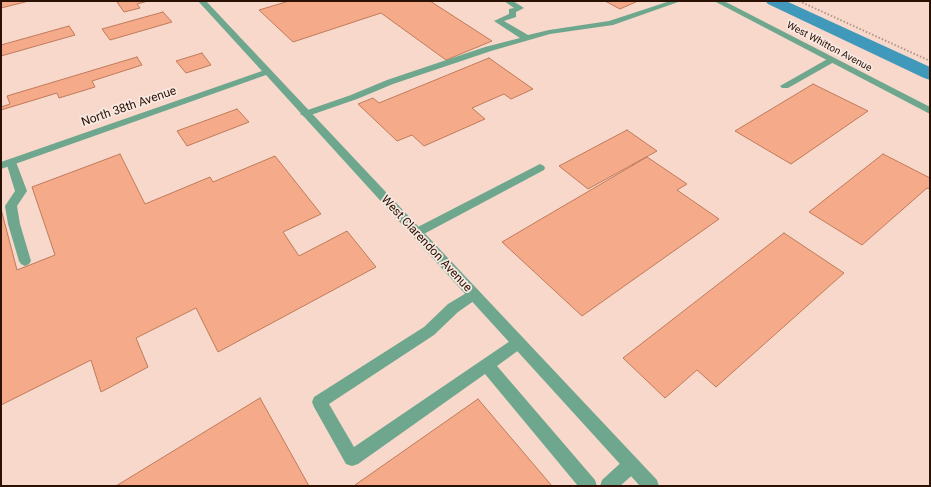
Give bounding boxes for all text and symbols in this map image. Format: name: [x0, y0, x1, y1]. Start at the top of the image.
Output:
street label: West Whitton Avenue: [784, 19, 874, 75]
street label: North 38th Avenue: [80, 84, 178, 130]
street label: West Clarendon Avenue: [378, 193, 474, 295]

